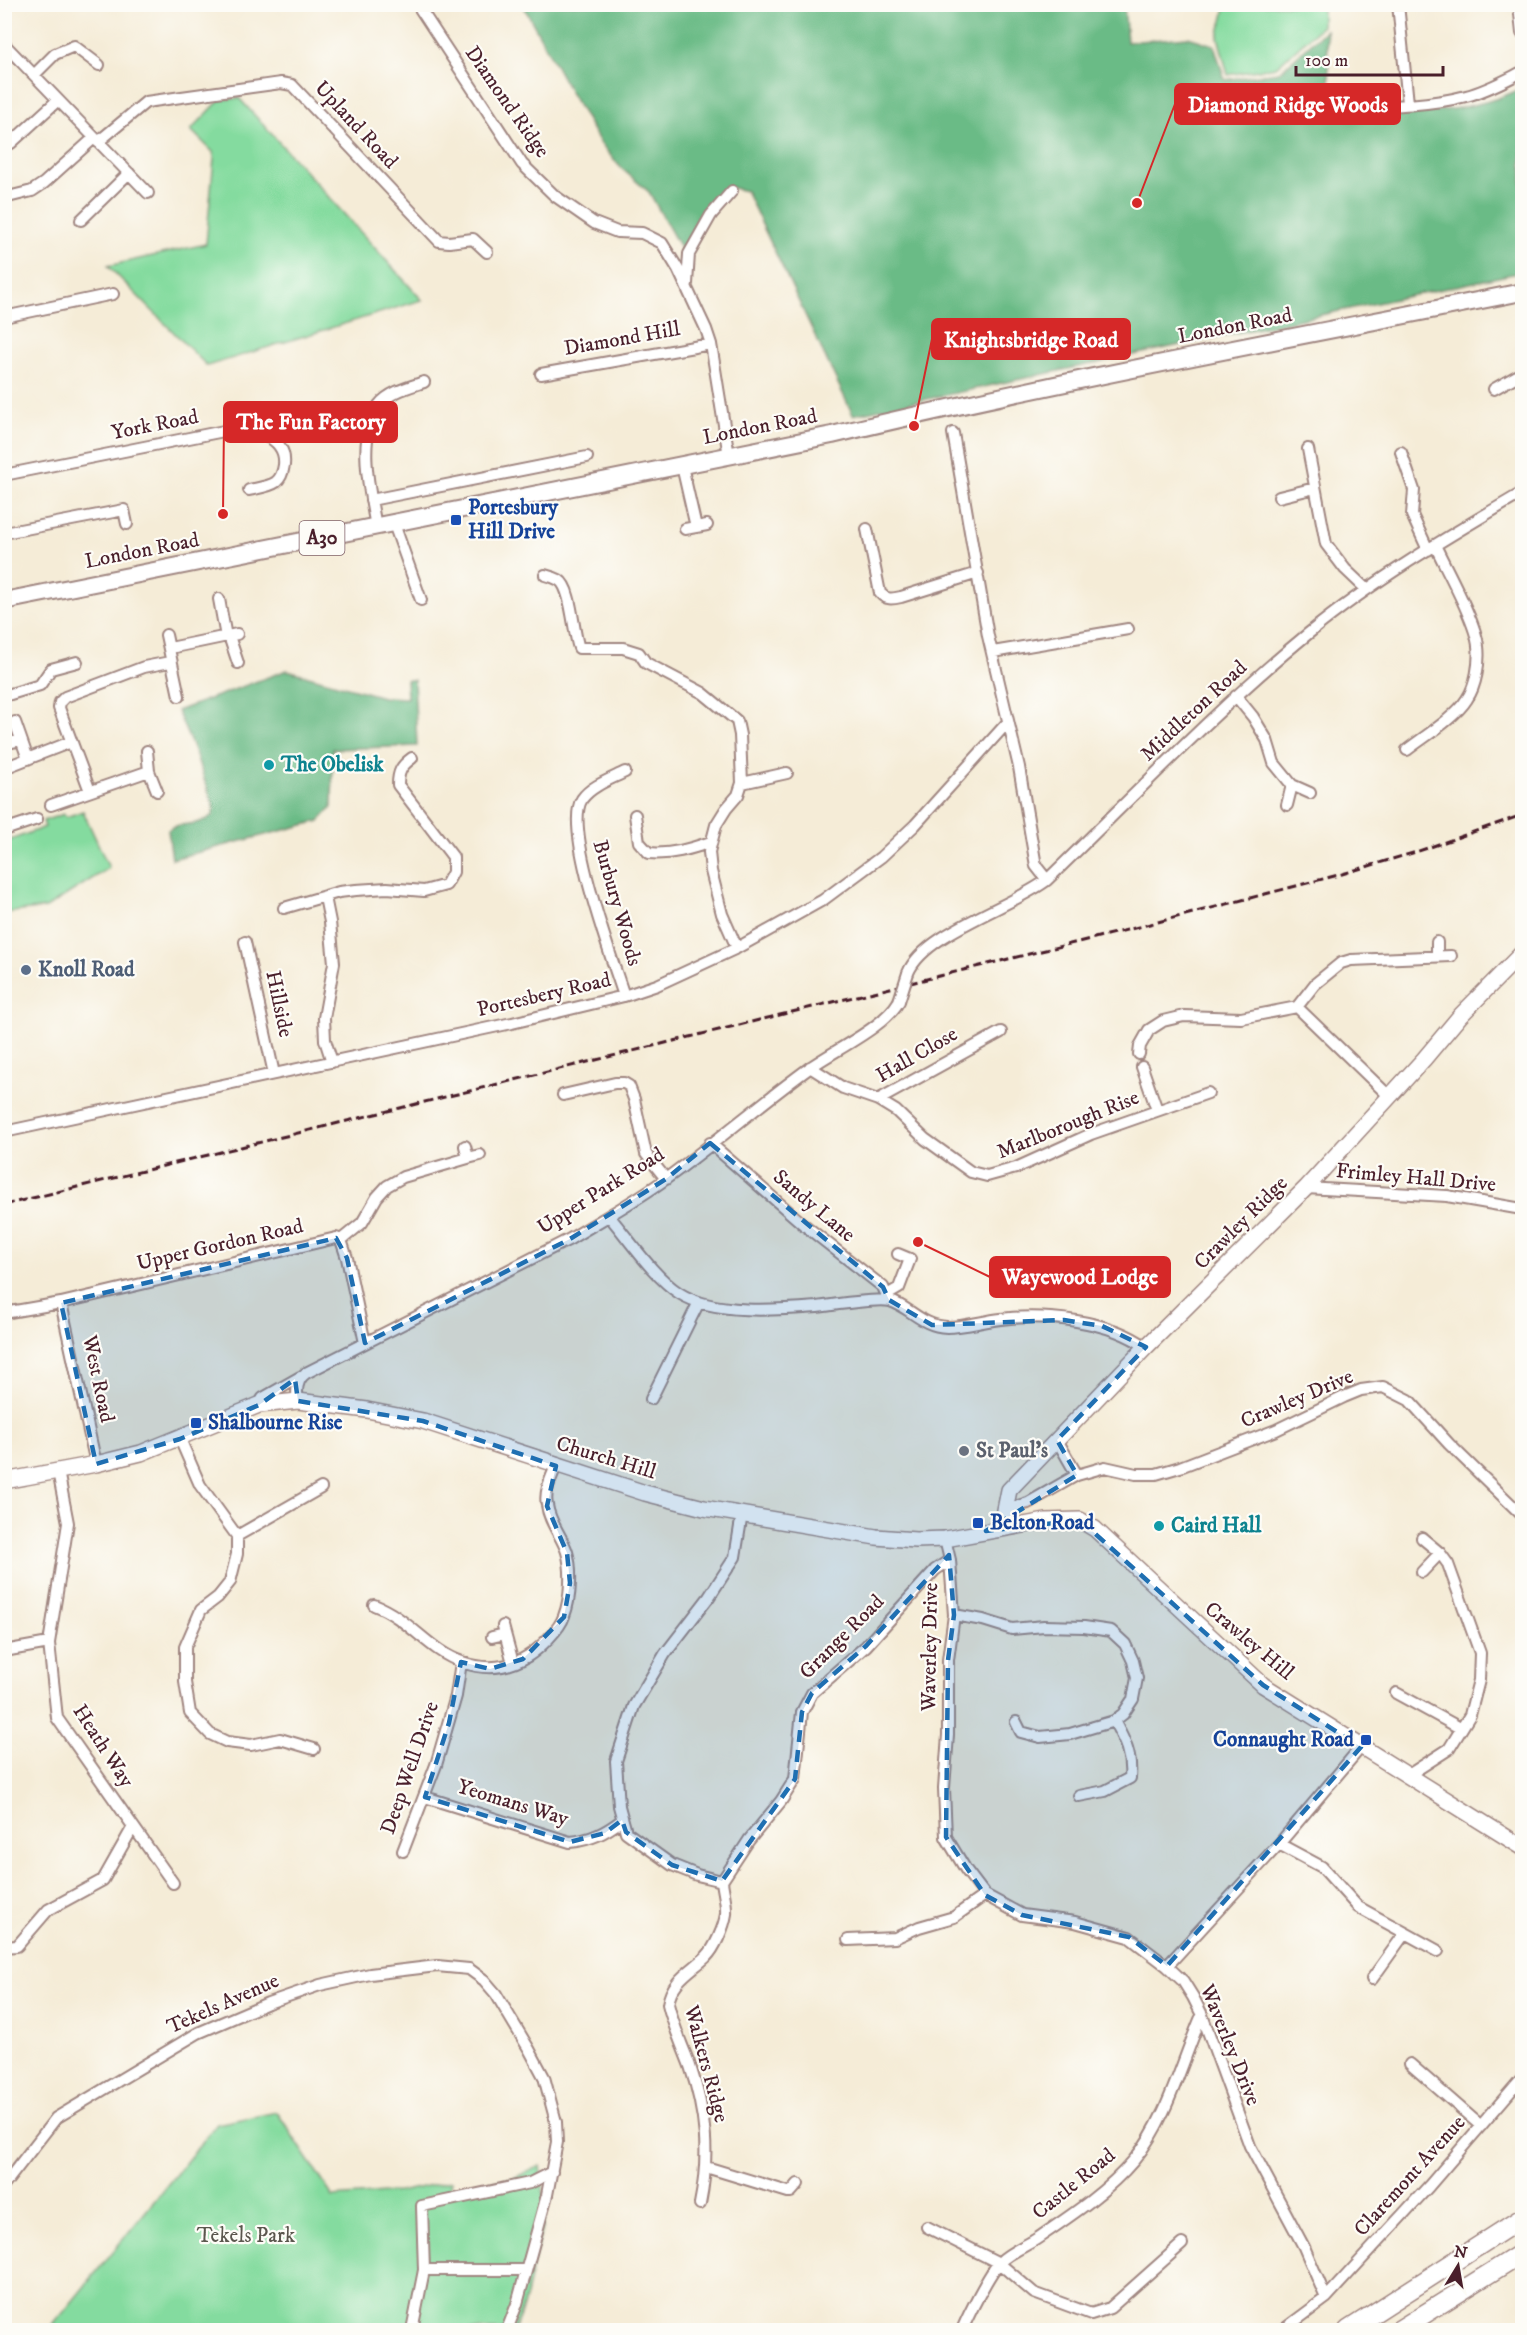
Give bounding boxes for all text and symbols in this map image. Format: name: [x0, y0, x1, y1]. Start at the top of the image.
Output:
scale bar: [1296, 39, 1443, 77]
street label: Diamond Ridge: [459, 41, 555, 163]
text: 100 m: [1305, 50, 1348, 72]
street label: Upland Road: [309, 76, 404, 175]
callout: Diamond Ridge Woods: [1175, 84, 1400, 124]
text: Diamond Ridge Woods: [1188, 92, 1389, 119]
street label: London Road: [1176, 302, 1295, 350]
street label: Diamond Hill: [562, 316, 683, 362]
callout: Knightsbridge Road: [932, 319, 1130, 359]
text: Knightsbridge Road: [944, 327, 1119, 354]
callout: The Fun Factory: [224, 402, 397, 442]
street label: London Road: [701, 403, 820, 451]
street label: York Road: [109, 404, 201, 446]
text: The Fun Factory: [235, 409, 386, 436]
place label: Portesbury Hill Drive: [468, 495, 559, 545]
marker: Portesbury Hill Drive: [449, 513, 463, 527]
road number: A30: [300, 521, 344, 555]
street label: London Road: [83, 527, 202, 575]
street label: Middleton Road: [1135, 655, 1253, 767]
place label: The Obelisk: [280, 752, 384, 778]
marker: The Obelisk: [262, 758, 276, 772]
street label: Burbury Woods: [587, 837, 647, 969]
place label: Knoll Road: [38, 957, 135, 983]
marker: Knoll Road: [19, 963, 33, 977]
street label: Portesbery Road: [475, 967, 614, 1023]
street label: Hillside: [259, 968, 299, 1040]
street label: Hall Close: [872, 1021, 963, 1089]
street label: Marlborough Rise: [993, 1085, 1143, 1165]
street label: Upper Park Road: [533, 1141, 670, 1240]
street label: Frimley Hall Drive: [1335, 1158, 1497, 1198]
street label: Sandy Lane: [768, 1164, 861, 1248]
street label: Crawley Ridge: [1189, 1171, 1293, 1275]
street label: Upper Gordon Road: [134, 1213, 306, 1277]
callout: Wayewood Lodge: [990, 1257, 1170, 1297]
text: Wayewood Lodge: [1001, 1264, 1158, 1291]
street label: West Road: [76, 1332, 120, 1426]
street label: Crawley Drive: [1237, 1364, 1357, 1434]
place label: Shalbourne Rise: [208, 1410, 343, 1436]
marker: Shalbourne Rise: [189, 1416, 203, 1430]
street label: Church Hill: [553, 1431, 660, 1486]
place label: St Paul's: [976, 1438, 1048, 1464]
marker: St Paul's: [957, 1444, 971, 1458]
place label: Belton Road: [990, 1510, 1095, 1536]
place label: Caird Hall: [1171, 1513, 1262, 1539]
marker: Belton Road: [971, 1516, 985, 1530]
marker: Caird Hall: [1152, 1519, 1166, 1533]
street label: Waverley Drive: [916, 1582, 944, 1713]
street label: Grange Road: [794, 1589, 890, 1685]
street label: Crawley Hill: [1199, 1596, 1299, 1686]
street label: Deep Well Drive: [375, 1698, 445, 1838]
street label: Heath Way: [67, 1700, 140, 1793]
place label: Connaught Road: [1213, 1727, 1355, 1753]
marker: Connaught Road: [1359, 1733, 1373, 1747]
street label: Yeomans Way: [454, 1774, 573, 1833]
street label: Tekels Avenue: [163, 1968, 283, 2040]
street label: Waverley Drive: [1193, 1980, 1266, 2110]
street label: Walkers Ridge: [678, 2002, 734, 2126]
street label: Claremont Avenue: [1349, 2110, 1471, 2242]
street label: Castle Road: [1027, 2142, 1121, 2225]
park label: Tekels Park: [197, 2223, 296, 2249]
north arrow: [1428, 2236, 1488, 2296]
text: N: [1452, 2241, 1469, 2263]

